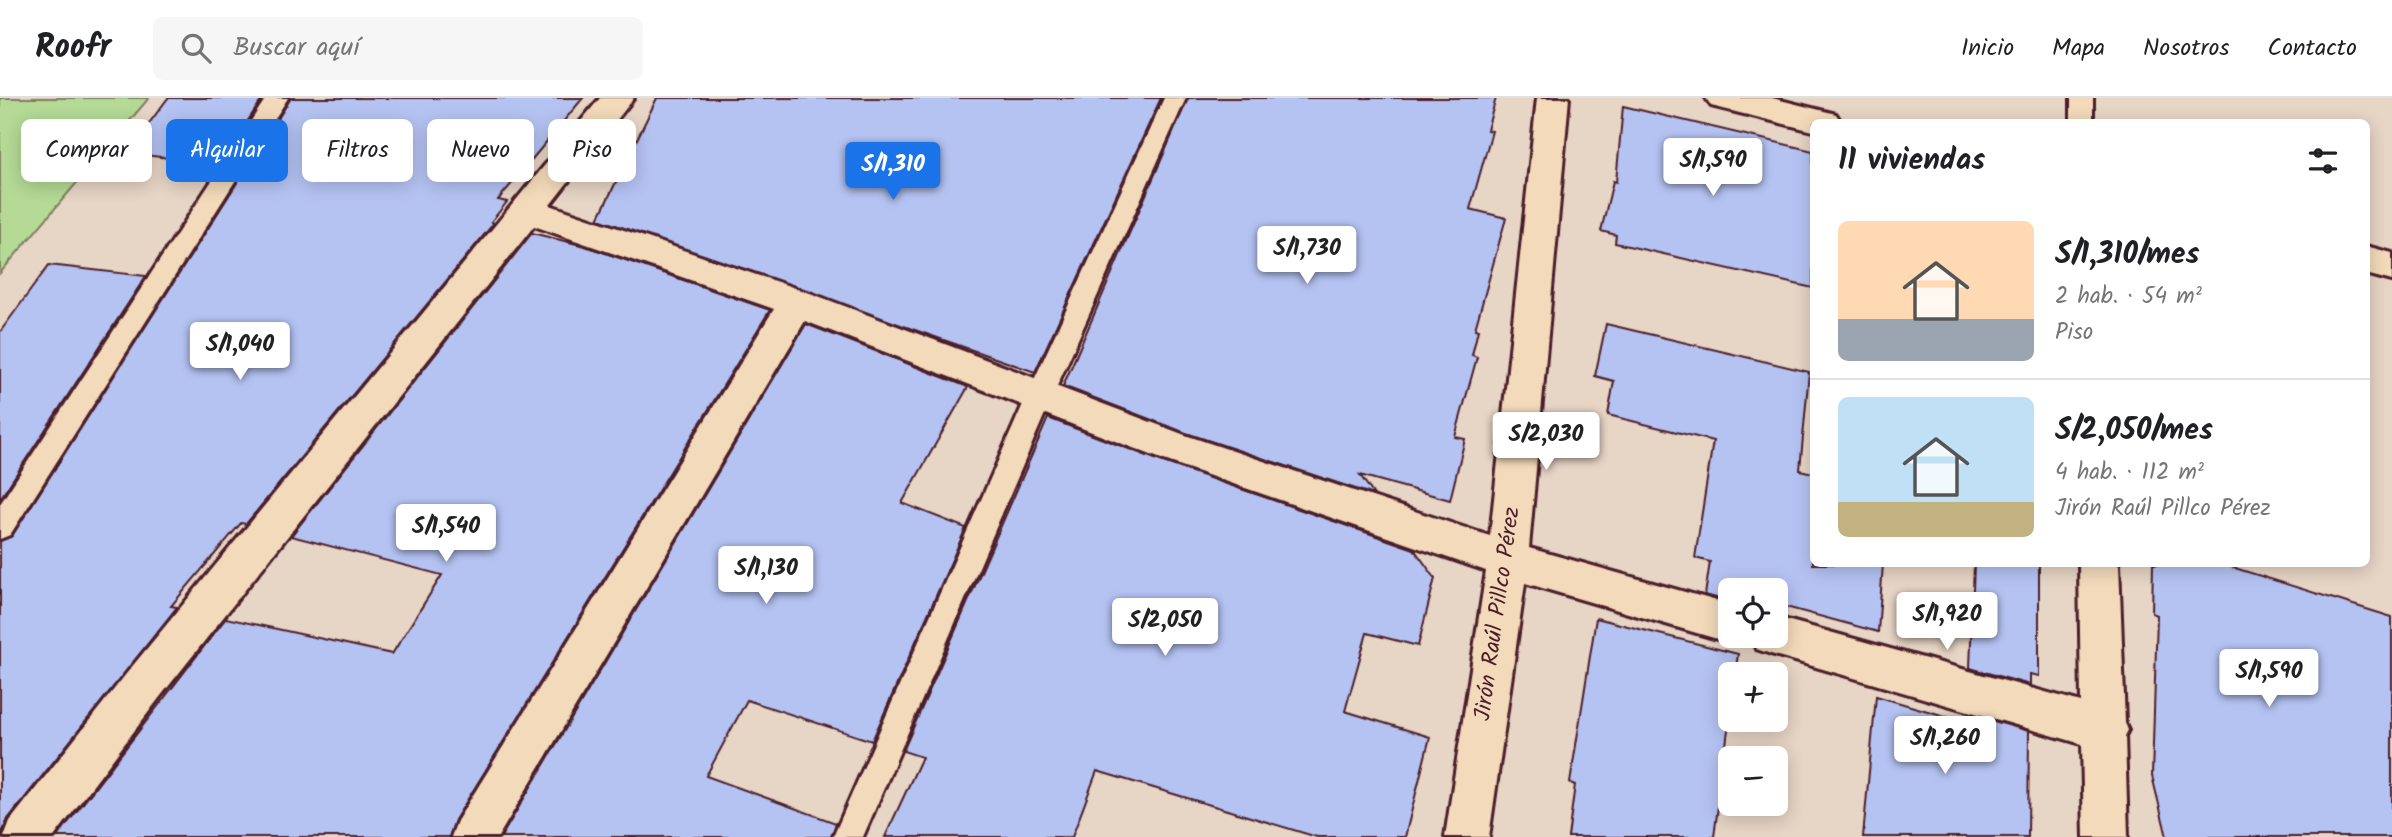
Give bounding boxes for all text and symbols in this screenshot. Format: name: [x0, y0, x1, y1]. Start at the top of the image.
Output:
search box: [153, 17, 643, 80]
text: Roofr: [35, 22, 111, 75]
text: Buscar aquí: [233, 27, 359, 69]
icon: search: [177, 29, 215, 67]
text: Inicio: [1961, 29, 2014, 68]
text: Mapa: [2052, 29, 2105, 68]
text: Nosotros: [2143, 29, 2230, 68]
text: Contacto: [2268, 29, 2357, 68]
chip: Comprar: [21, 119, 152, 182]
chip: Alquilar: [166, 119, 288, 182]
chip: Filtros: [302, 119, 413, 182]
chip: Nuevo: [427, 119, 534, 182]
chip: Piso: [548, 119, 636, 182]
text: 11 viviendas: [1838, 137, 1985, 185]
pin: S/1,590: [1648, 139, 1778, 198]
pin: S/1,310: [828, 142, 958, 202]
icon: filters: [2304, 142, 2342, 180]
text: S/1,590: [1679, 143, 1747, 179]
text: S/1,310: [861, 147, 925, 183]
pin: S/1,730: [1242, 226, 1372, 286]
text: S/1,730: [1273, 231, 1341, 267]
text: S/1,310/mes: [2055, 231, 2199, 279]
icon: home: [1894, 249, 1978, 333]
text: 2 hab. · 54 m²: [2055, 279, 2202, 315]
text: Piso: [2055, 315, 2093, 351]
pin: S/1,040: [175, 322, 305, 382]
text: S/1,040: [206, 327, 274, 363]
text: S/2,050/mes: [2055, 407, 2213, 455]
pin: S/2,030: [1481, 412, 1611, 472]
text: S/2,030: [1509, 417, 1583, 453]
icon: home: [1894, 425, 1978, 509]
text: 4 hab. · 112 m²: [2055, 455, 2204, 491]
text: Jirón Raúl Pillco Pérez: [2055, 491, 2271, 527]
pin: S/1,540: [381, 504, 511, 564]
street label: Jirón Raúl Pillco Pérez: [1465, 505, 1531, 723]
text: S/1,540: [412, 509, 480, 545]
pin: S/1,130: [701, 546, 831, 606]
text: S/1,130: [734, 551, 798, 587]
map controls: [1718, 578, 1788, 816]
button: locate: [1718, 578, 1788, 648]
pin: S/1,920: [1882, 592, 2012, 652]
text: S/1,920: [1913, 597, 1982, 633]
pin: S/2,050: [1100, 598, 1230, 658]
text: S/2,050: [1128, 603, 1202, 639]
pin: S/1,590: [2204, 650, 2334, 709]
text: S/1,590: [2235, 654, 2303, 690]
button: +: [1718, 662, 1788, 732]
pin: S/1,260: [1880, 716, 2010, 776]
text: S/1,260: [1910, 721, 1980, 757]
button: −: [1718, 746, 1788, 816]

